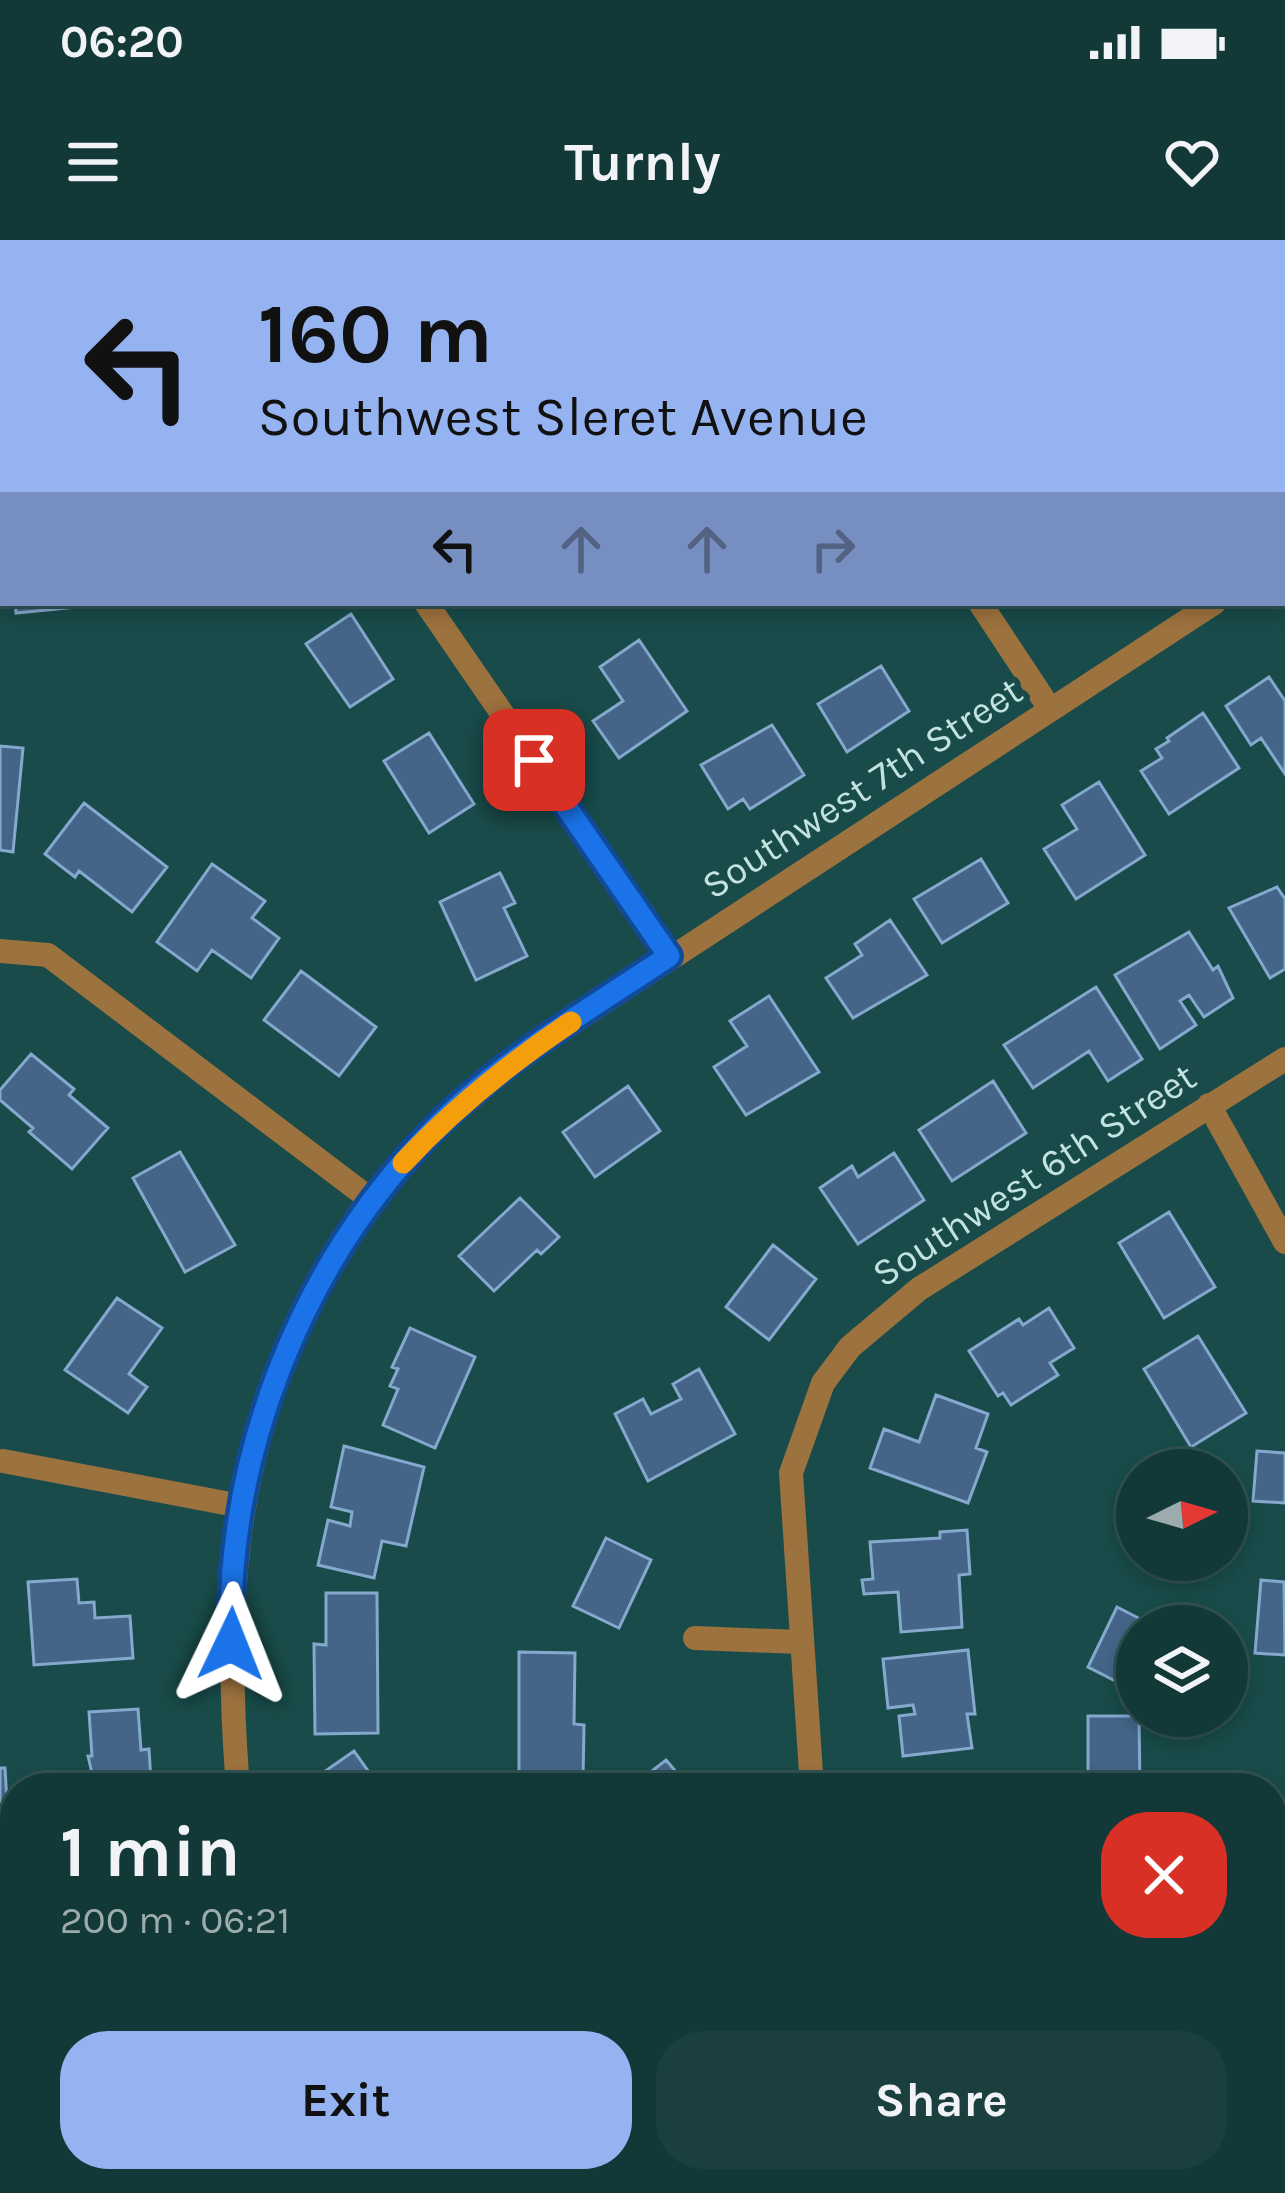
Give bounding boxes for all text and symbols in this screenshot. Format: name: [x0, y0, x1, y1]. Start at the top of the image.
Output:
text: 06:20: [60, 16, 184, 68]
icon: menu: [60, 129, 126, 195]
icon: heart: [1159, 129, 1225, 195]
text: Turnly: [564, 130, 721, 194]
text: 160 m: [258, 285, 493, 383]
icon: left: [60, 288, 216, 444]
text: Southwest Sleret Avenue: [258, 385, 868, 449]
icon: left: [422, 516, 488, 582]
icon: ahead: [548, 516, 614, 582]
icon: ahead: [674, 516, 740, 582]
icon: right: [800, 516, 866, 582]
street label: Southwest 7th Street: [693, 667, 1031, 909]
pin: [483, 709, 585, 811]
icon: arrive: [501, 727, 567, 793]
street label: Southwest 6th Street: [864, 1053, 1204, 1297]
north arrow: [1116, 1449, 1248, 1581]
map controls: [1116, 1449, 1248, 1737]
position arrow: [168, 1581, 294, 1707]
button: layers: [1116, 1605, 1248, 1737]
text: 1 min: [60, 1810, 241, 1894]
button: close: [1101, 1812, 1227, 1938]
text: 200 m · 06:21: [60, 1897, 290, 1943]
button: Exit: [60, 2031, 632, 2169]
button: Share: [656, 2031, 1227, 2169]

